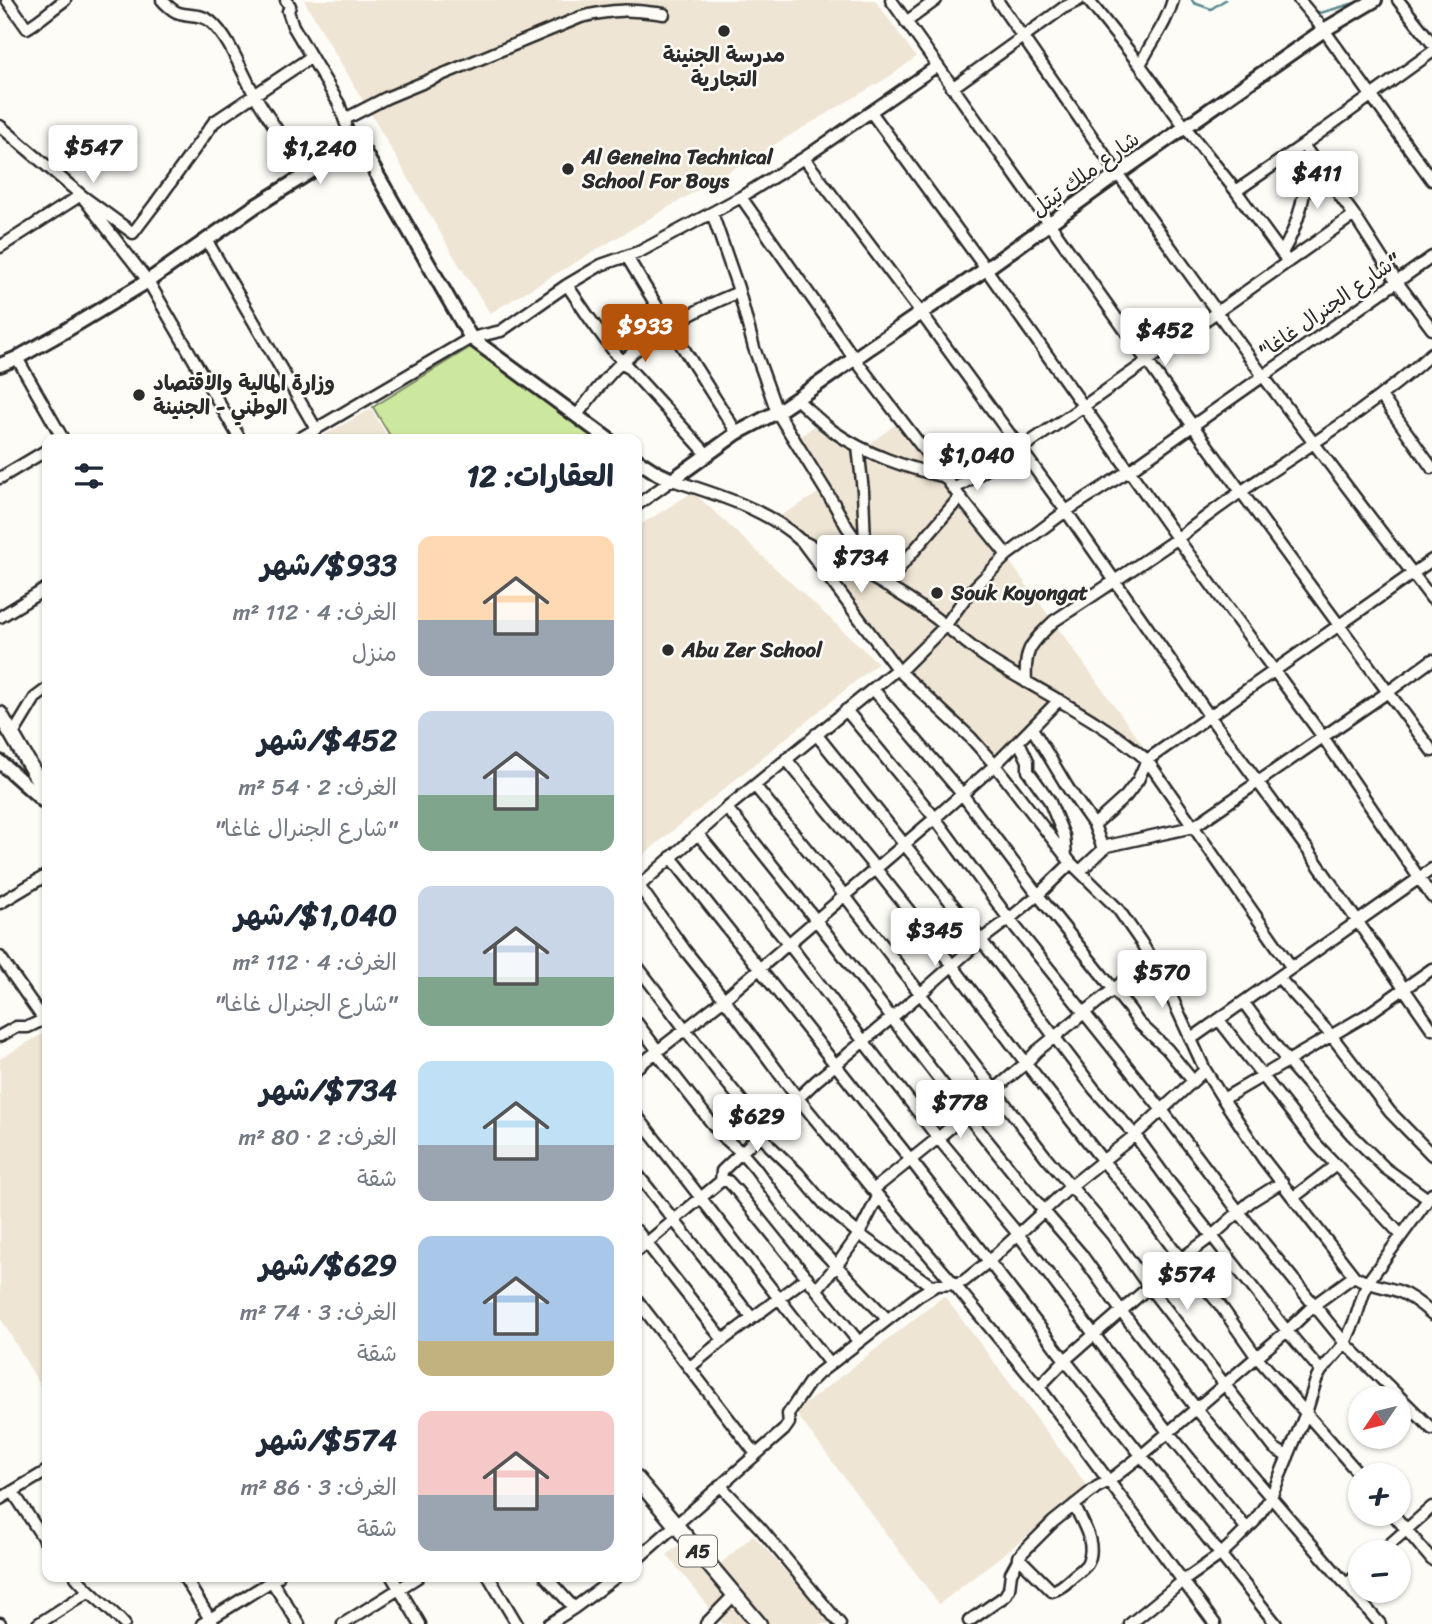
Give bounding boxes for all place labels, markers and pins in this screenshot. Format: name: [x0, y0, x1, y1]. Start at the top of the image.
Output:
marker: مدرسة الجنينة التجارية: [716, 23, 732, 39]
place label: مدرسة الجنينة التجارية: [663, 36, 785, 98]
pin: $547: [52, 125, 134, 185]
pin: $1,240: [263, 127, 377, 186]
place label: Al Geneina Technical School For Boys: [581, 138, 774, 200]
pin: $411: [1276, 152, 1358, 211]
marker: Al Geneina Technical School For Boys: [560, 161, 576, 177]
pin: $933: [604, 304, 686, 364]
pin: $452: [1124, 308, 1206, 368]
place label: وزارة المالية والاقتصاد الوطني - الجنينة: [153, 364, 335, 426]
marker: وزارة المالية والاقتصاد الوطني - الجنينة: [131, 387, 147, 403]
pin: $1,040: [920, 434, 1034, 493]
pin: $734: [820, 536, 902, 595]
place label: Souk Koyongat: [950, 574, 1089, 612]
marker: Souk Koyongat: [929, 585, 945, 601]
place label: Abu Zer School: [681, 631, 823, 669]
marker: Abu Zer School: [660, 642, 676, 658]
pin: $345: [894, 908, 976, 968]
pin: $570: [1121, 950, 1203, 1010]
pin: $778: [919, 1080, 1001, 1140]
pin: $629: [716, 1094, 798, 1154]
pin: $574: [1146, 1252, 1228, 1312]

